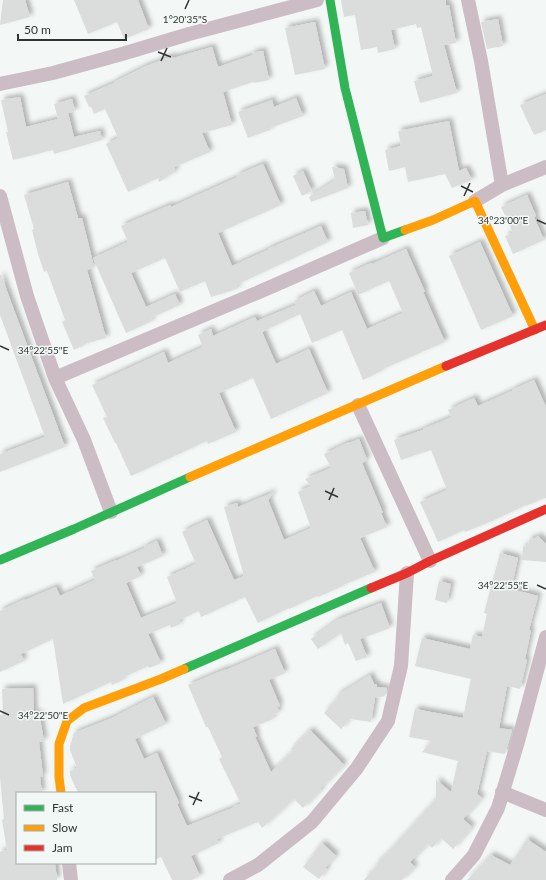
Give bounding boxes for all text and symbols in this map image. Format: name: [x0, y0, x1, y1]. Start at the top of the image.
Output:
text: 1°20'35"S: [163, 13, 207, 25]
scale bar: [18, 16, 126, 42]
text: 50 m: [24, 22, 51, 37]
text: 34°23'00"E: [478, 214, 528, 226]
text: 34°22'55"E: [18, 344, 68, 356]
text: 34°22'55"E: [478, 579, 528, 591]
text: 34°22'50"E: [18, 709, 68, 721]
legend: [16, 792, 156, 864]
text: Fast: [52, 800, 74, 815]
text: Slow: [52, 820, 78, 835]
text: Jam: [52, 840, 73, 855]

